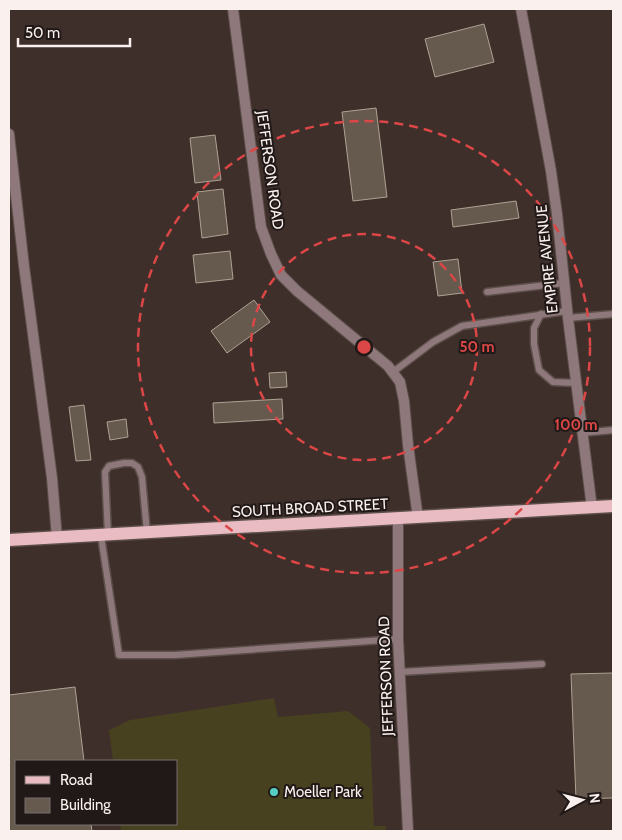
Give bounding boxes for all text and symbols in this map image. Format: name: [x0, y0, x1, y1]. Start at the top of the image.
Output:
scale bar: [18, 15, 130, 47]
text: 50 m: [25, 24, 60, 42]
street label: JEFFERSON ROAD: [253, 108, 287, 231]
street label: EMPIRE AVENUE: [532, 204, 562, 314]
centre of rings: [355, 338, 373, 356]
text: 50 m: [459, 338, 495, 356]
text: 100 m: [554, 416, 598, 434]
street label: SOUTH BROAD STREET: [231, 495, 389, 521]
street label: JEFFERSON ROAD: [375, 616, 397, 737]
legend: [15, 760, 178, 825]
text: Road: [60, 771, 93, 789]
north arrow: [557, 775, 607, 825]
place label: Moeller Park: [284, 783, 362, 801]
marker: Moeller Park: [268, 786, 280, 798]
text: N: [585, 792, 604, 804]
text: Building: [60, 796, 111, 814]

